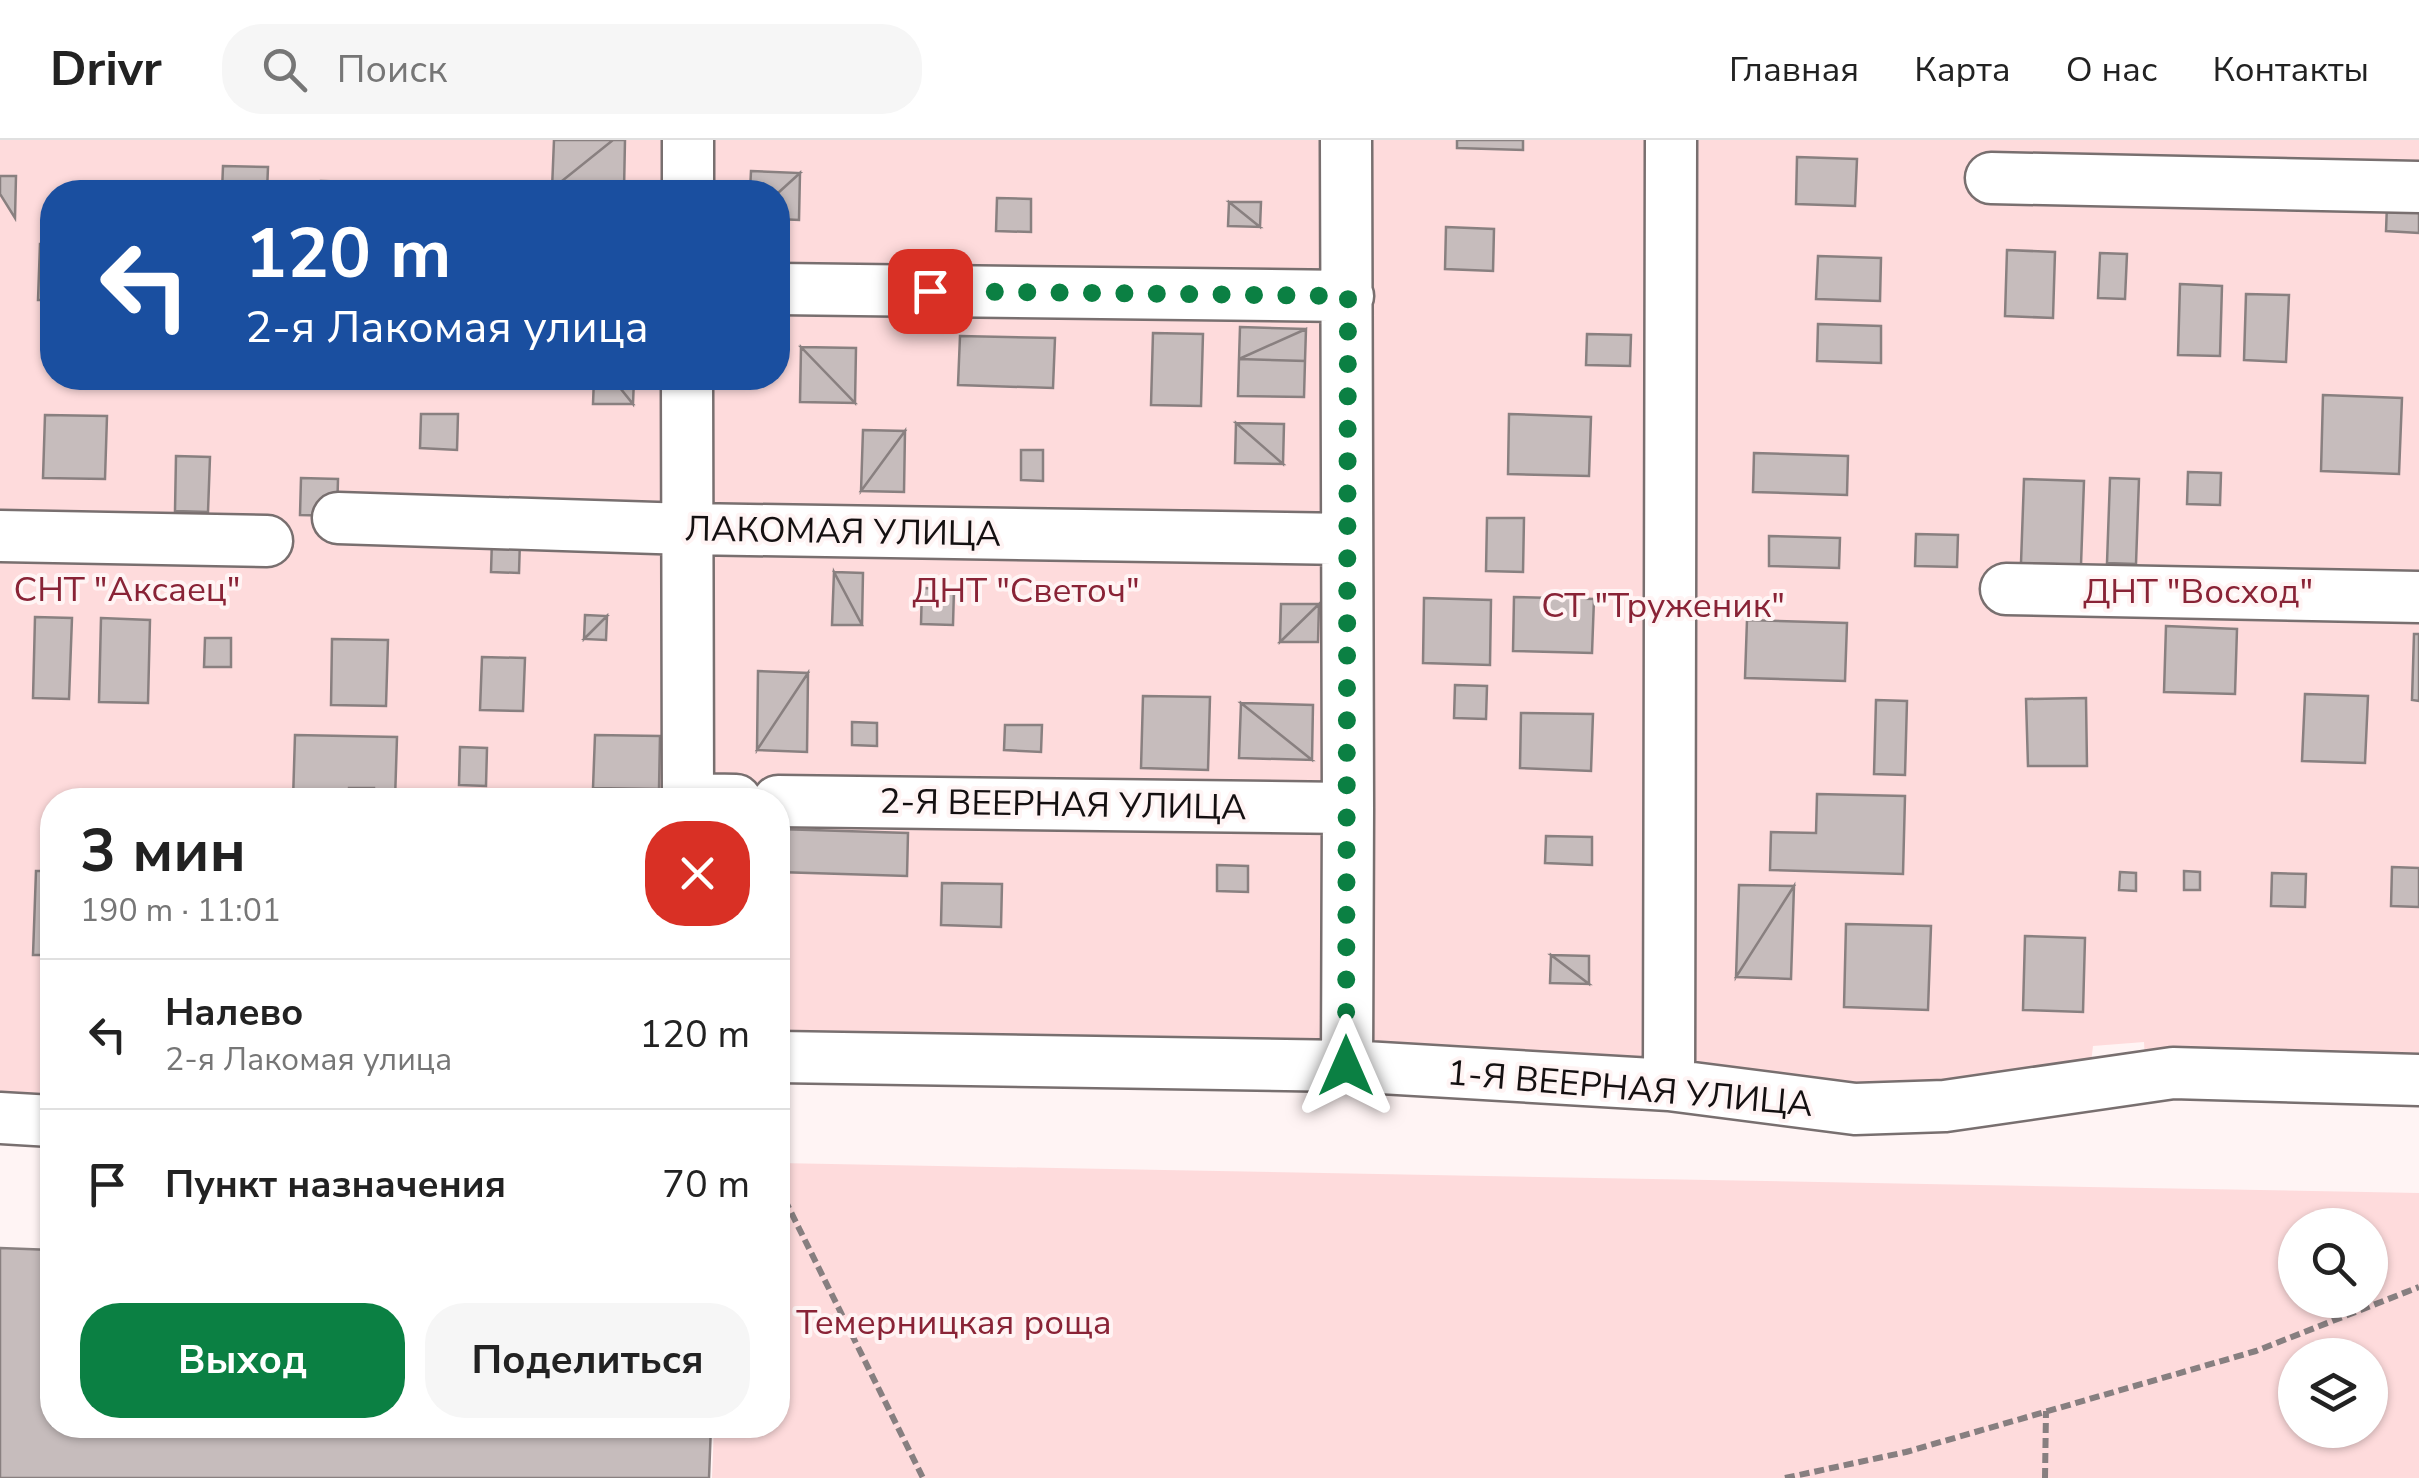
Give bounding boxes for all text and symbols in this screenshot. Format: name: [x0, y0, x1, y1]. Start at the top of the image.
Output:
search box: [222, 24, 922, 114]
text: Drivr: [50, 36, 162, 102]
icon: search: [257, 42, 312, 97]
text: Поиск: [337, 44, 447, 95]
text: Главная: [1729, 46, 1859, 93]
text: Карта: [1914, 46, 2011, 93]
text: О нас: [2066, 46, 2158, 93]
text: Контакты: [2213, 46, 2369, 93]
text: 120 m: [245, 206, 451, 302]
icon: left: [80, 220, 210, 350]
pin: [888, 249, 973, 334]
icon: arrive: [903, 264, 958, 319]
text: 2-я Лакомая улица: [245, 297, 649, 358]
street label: ЛАКОМАЯ УЛИЦА: [685, 505, 1001, 558]
park label: СНТ "Аксаец": [14, 566, 240, 613]
park label: ДНТ "Светоч": [912, 567, 1140, 614]
park label: ДНТ "Восход": [2083, 568, 2313, 615]
park label: СТ "Труженик": [1541, 582, 1785, 629]
street label: 2-Я ВЕЕРНАЯ УЛИЦА: [879, 778, 1247, 831]
text: 3 мин: [80, 810, 246, 892]
button: close: [645, 821, 750, 926]
text: 190 m · 11:01: [80, 889, 281, 932]
text: Налево: [165, 987, 304, 1038]
icon: left: [80, 1007, 135, 1062]
text: 120 m: [639, 1009, 750, 1060]
position arrow: [1294, 1014, 1398, 1118]
text: 2-я Лакомая улица: [165, 1038, 452, 1081]
street label: 1-Я ВЕЕРНАЯ УЛИЦА: [1445, 1049, 1815, 1128]
icon: arrive: [80, 1157, 135, 1212]
text: Пункт назначения: [165, 1159, 506, 1210]
text: 70 m: [662, 1159, 750, 1210]
map controls: [2278, 1208, 2388, 1448]
button: search: [2278, 1208, 2388, 1318]
park label: Темерницкая роща: [796, 1299, 1112, 1346]
button: Выход: [80, 1303, 405, 1418]
button: Поделиться: [425, 1303, 750, 1418]
button: layers: [2278, 1338, 2388, 1448]

